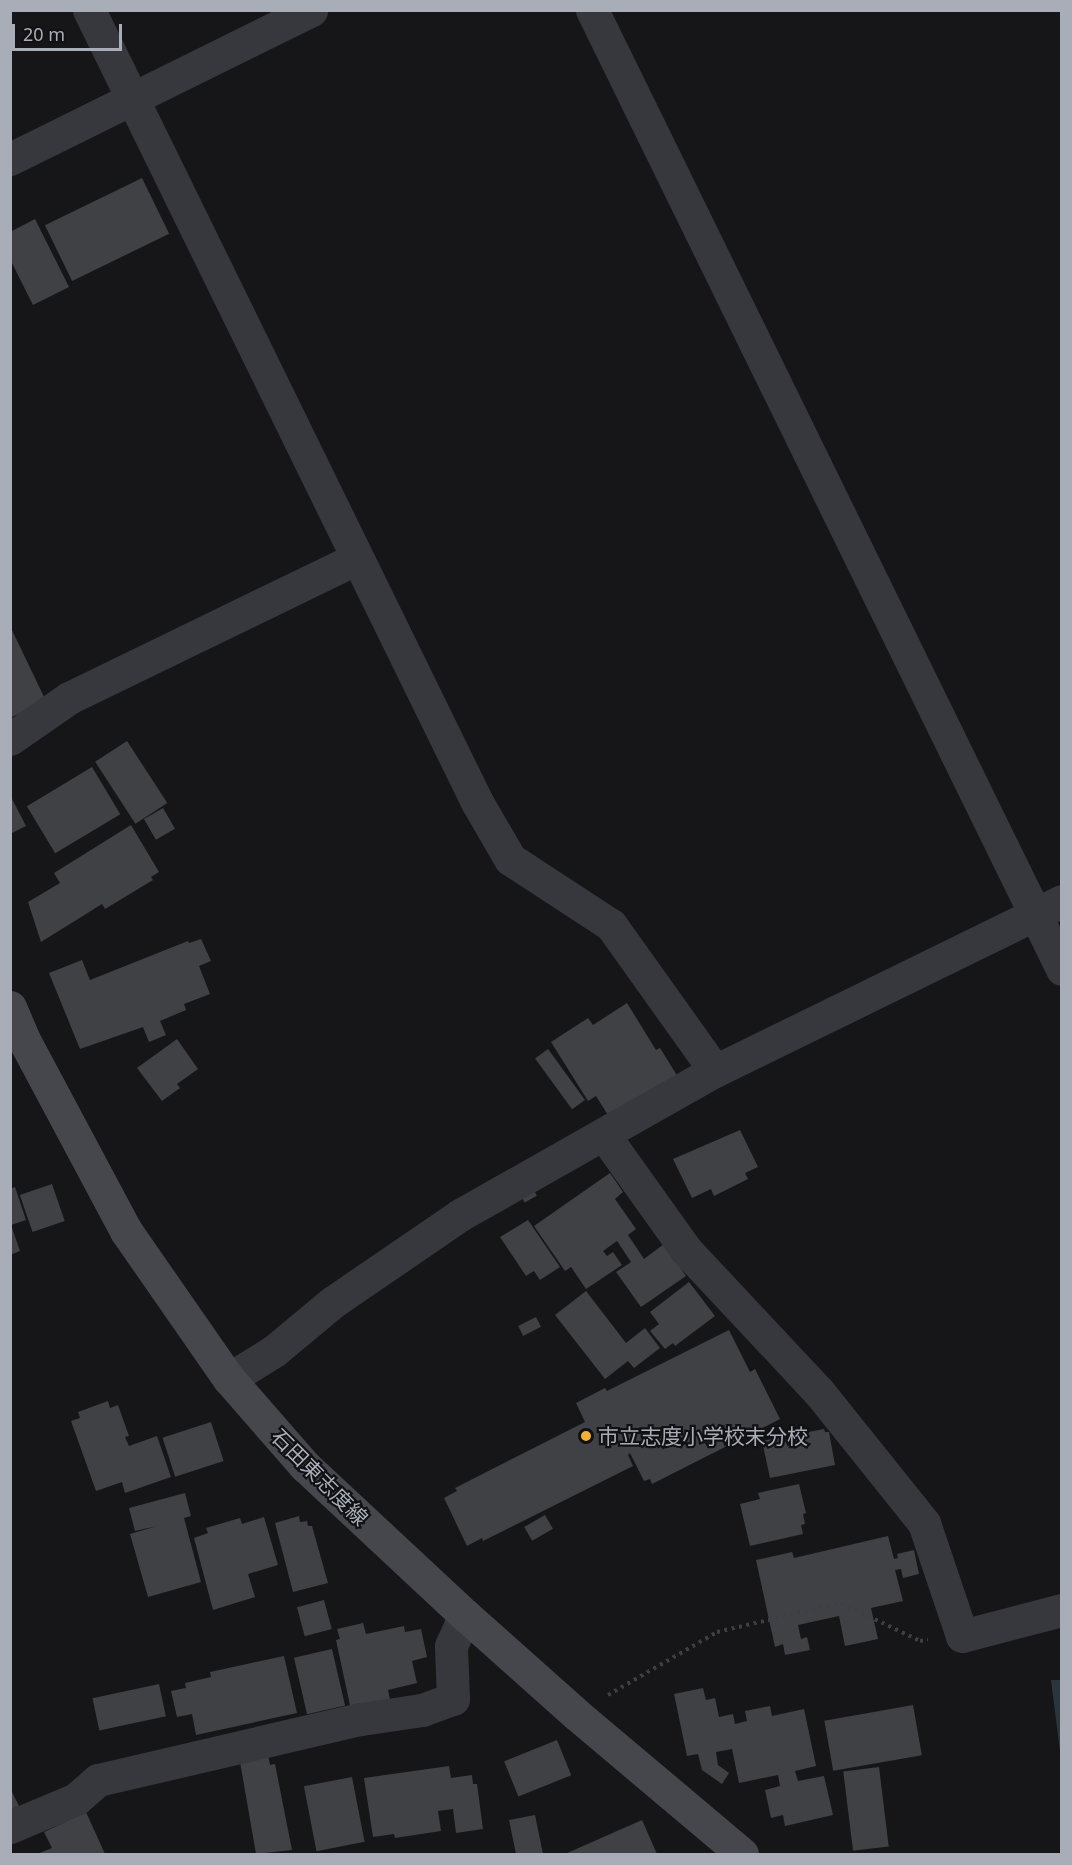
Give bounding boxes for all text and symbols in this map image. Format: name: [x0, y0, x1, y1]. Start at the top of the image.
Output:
scale bar: [15, 12, 124, 50]
text: 20 m: [23, 22, 65, 46]
place label: 市立志度小学校末分校: [598, 1423, 808, 1449]
street label: 石田東志度線: [267, 1424, 373, 1530]
marker: 市立志度小学校末分校: [579, 1429, 593, 1443]

